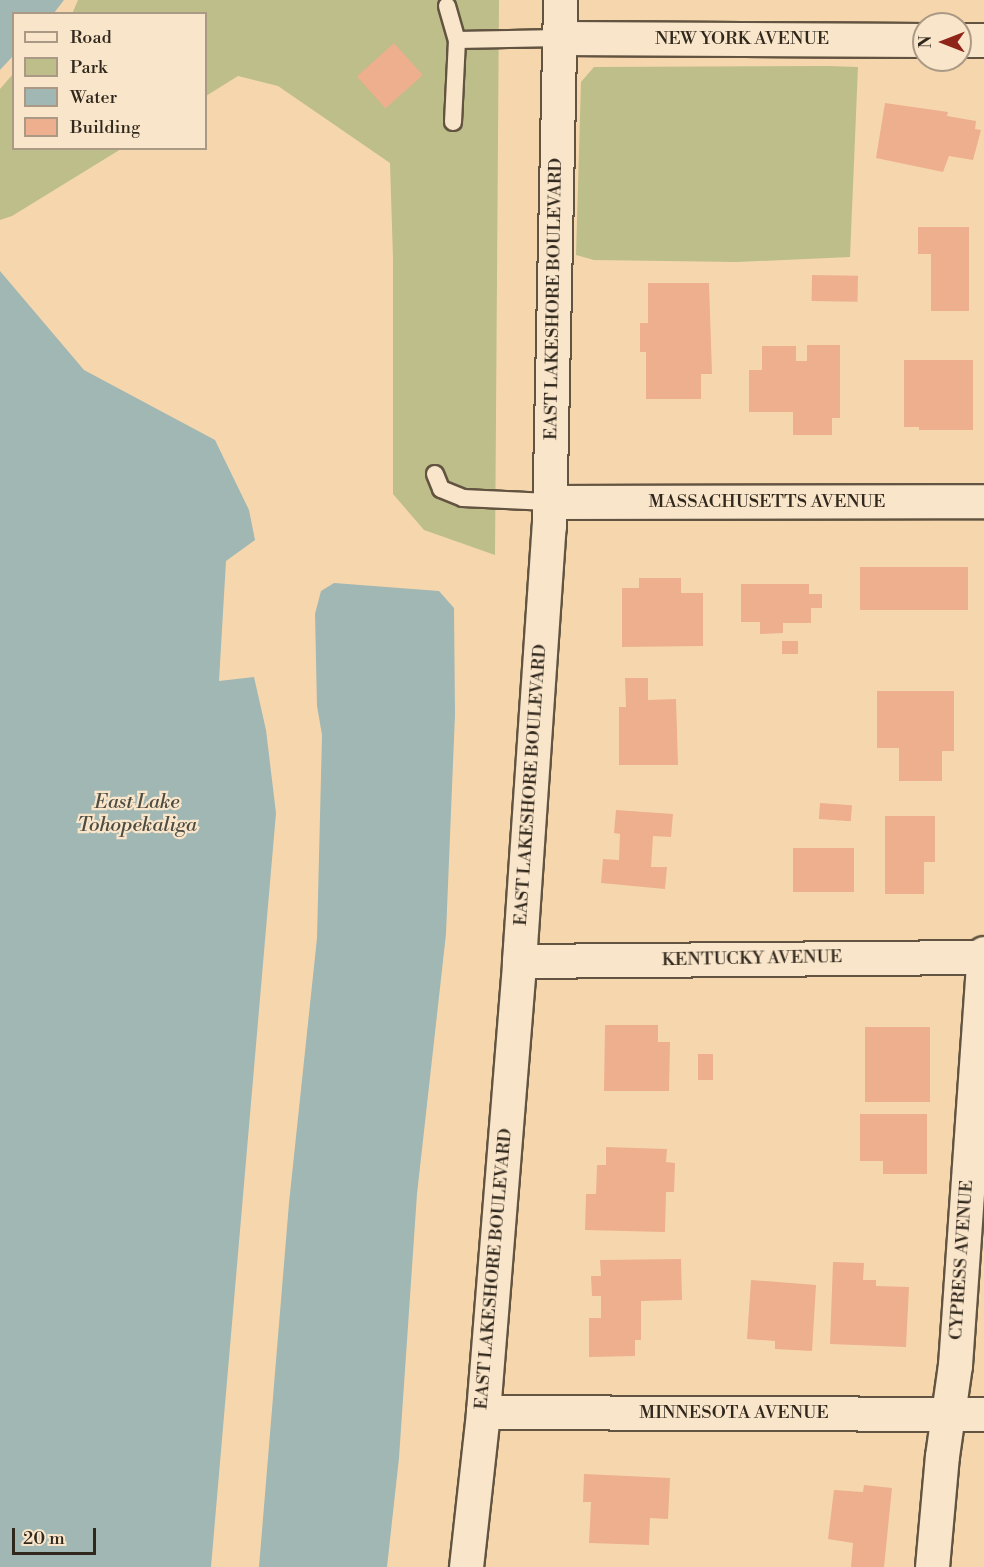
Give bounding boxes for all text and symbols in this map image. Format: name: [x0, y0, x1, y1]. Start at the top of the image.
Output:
legend: [12, 12, 207, 150]
north arrow: [912, 12, 972, 72]
text: Road: [70, 26, 112, 49]
street label: NEW YORK AVENUE: [655, 28, 829, 50]
text: N: [916, 36, 936, 48]
text: Park: [70, 56, 107, 79]
text: Water: [70, 86, 117, 109]
text: Building: [70, 116, 140, 139]
street label: EAST LAKESHORE BOULEVARD: [541, 158, 567, 440]
street label: MASSACHUSETTS AVENUE: [649, 491, 885, 513]
street label: EAST LAKESHORE BOULEVARD: [510, 643, 552, 927]
water label: East Lake Tohopekaliga: [77, 790, 197, 837]
street label: KENTUCKY AVENUE: [662, 947, 842, 971]
street label: EAST LAKESHORE BOULEVARD: [471, 1127, 517, 1411]
street label: CYPRESS AVENUE: [946, 1179, 978, 1341]
street label: MINNESOTA AVENUE: [639, 1402, 829, 1424]
scale bar: [15, 1516, 99, 1554]
text: 20 m: [23, 1527, 65, 1550]

